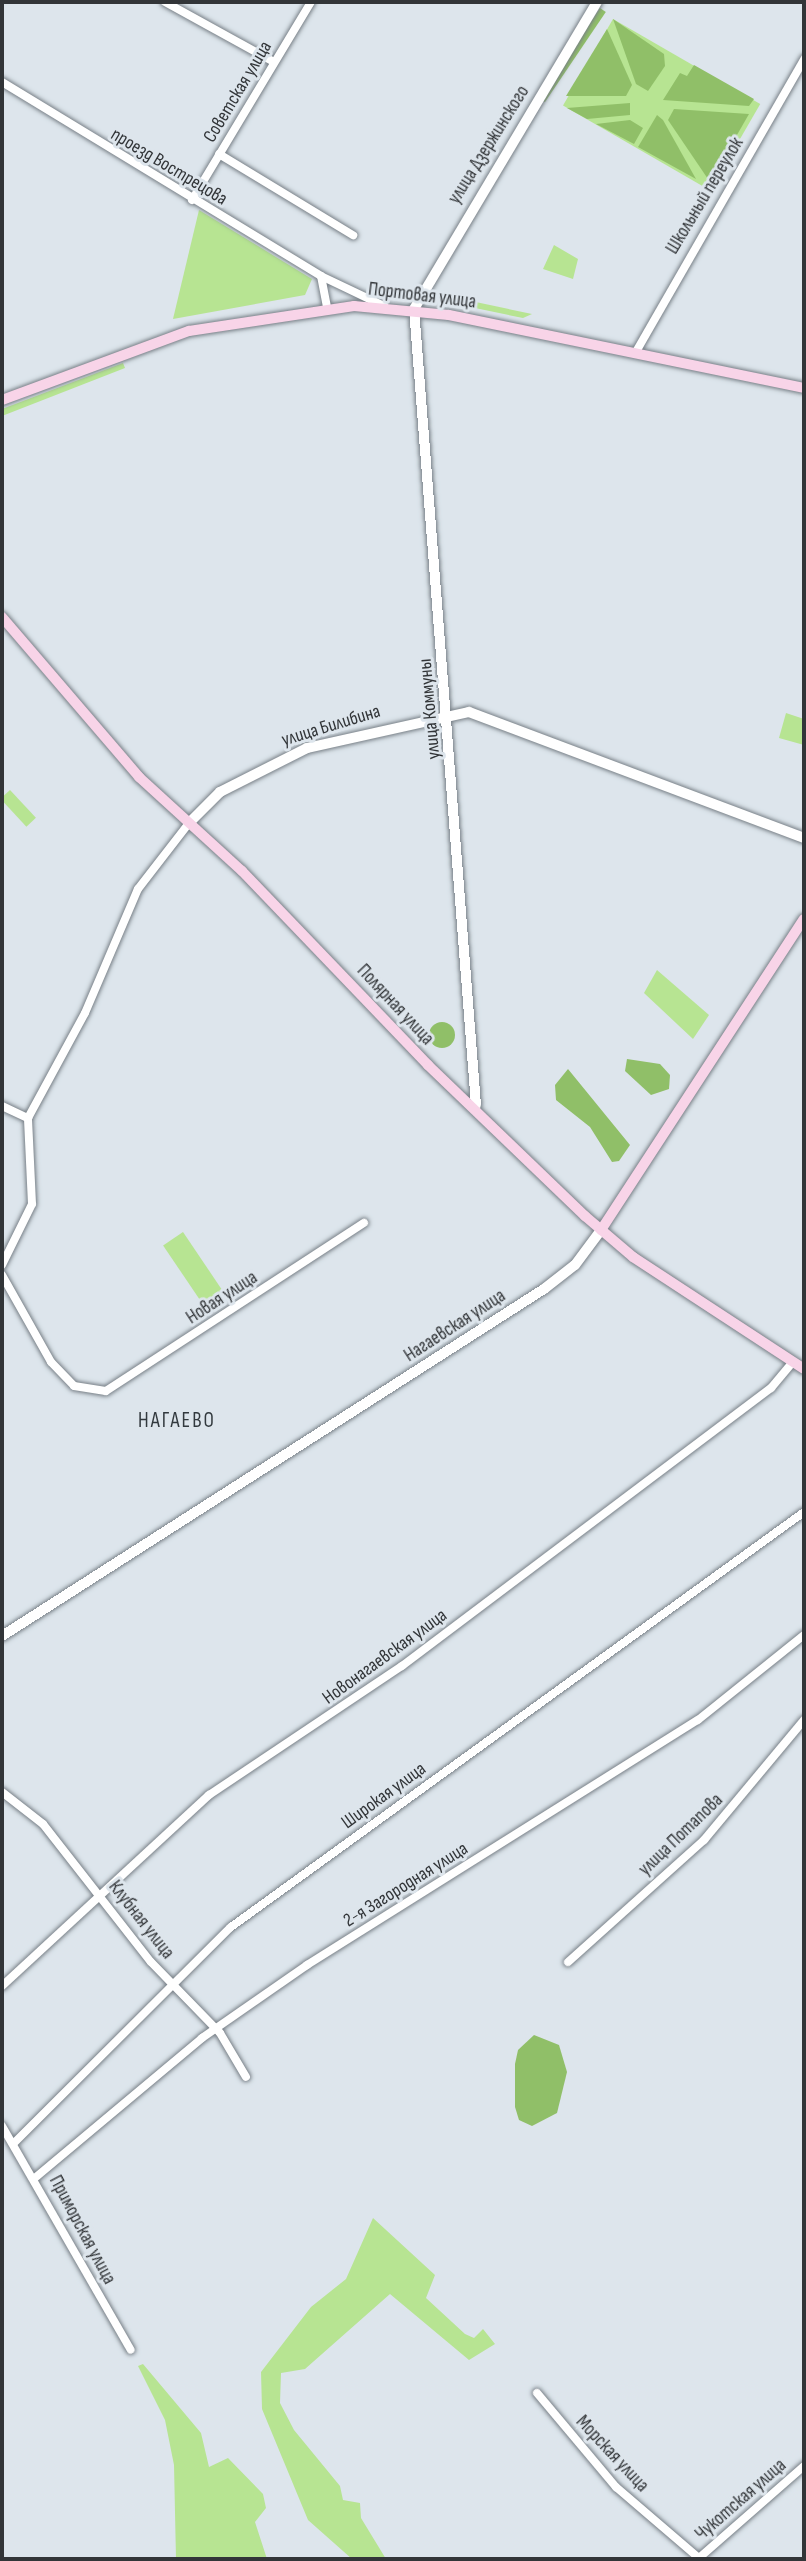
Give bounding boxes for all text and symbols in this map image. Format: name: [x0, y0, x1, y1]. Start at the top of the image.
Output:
street label: Советская улица: [199, 37, 277, 147]
street label: улица Дзержинского: [444, 82, 534, 208]
street label: проезд Вострецова: [107, 123, 231, 211]
street label: Школьный переулок: [661, 134, 749, 258]
street label: Портовая улица: [367, 278, 477, 314]
street label: улица Коммуны: [414, 658, 446, 760]
street label: улица Билибина: [279, 700, 383, 752]
street label: Полярная улица: [352, 960, 438, 1050]
street label: Новая улица: [182, 1267, 262, 1329]
street label: Нагаевская улица: [400, 1285, 510, 1367]
district label: НАГАЕВО: [139, 1408, 215, 1434]
street label: Новонагаевская улица: [318, 1604, 452, 1710]
street label: Широкая улица: [337, 1758, 431, 1834]
street label: улица Потапова: [634, 1789, 728, 1881]
street label: 2-я Загородная улица: [340, 1838, 472, 1932]
street label: Клубная улица: [103, 1876, 179, 1964]
street label: Приморская улица: [44, 2172, 120, 2288]
street label: Морская улица: [571, 2411, 653, 2497]
street label: Чукотская улица: [691, 2454, 791, 2546]

